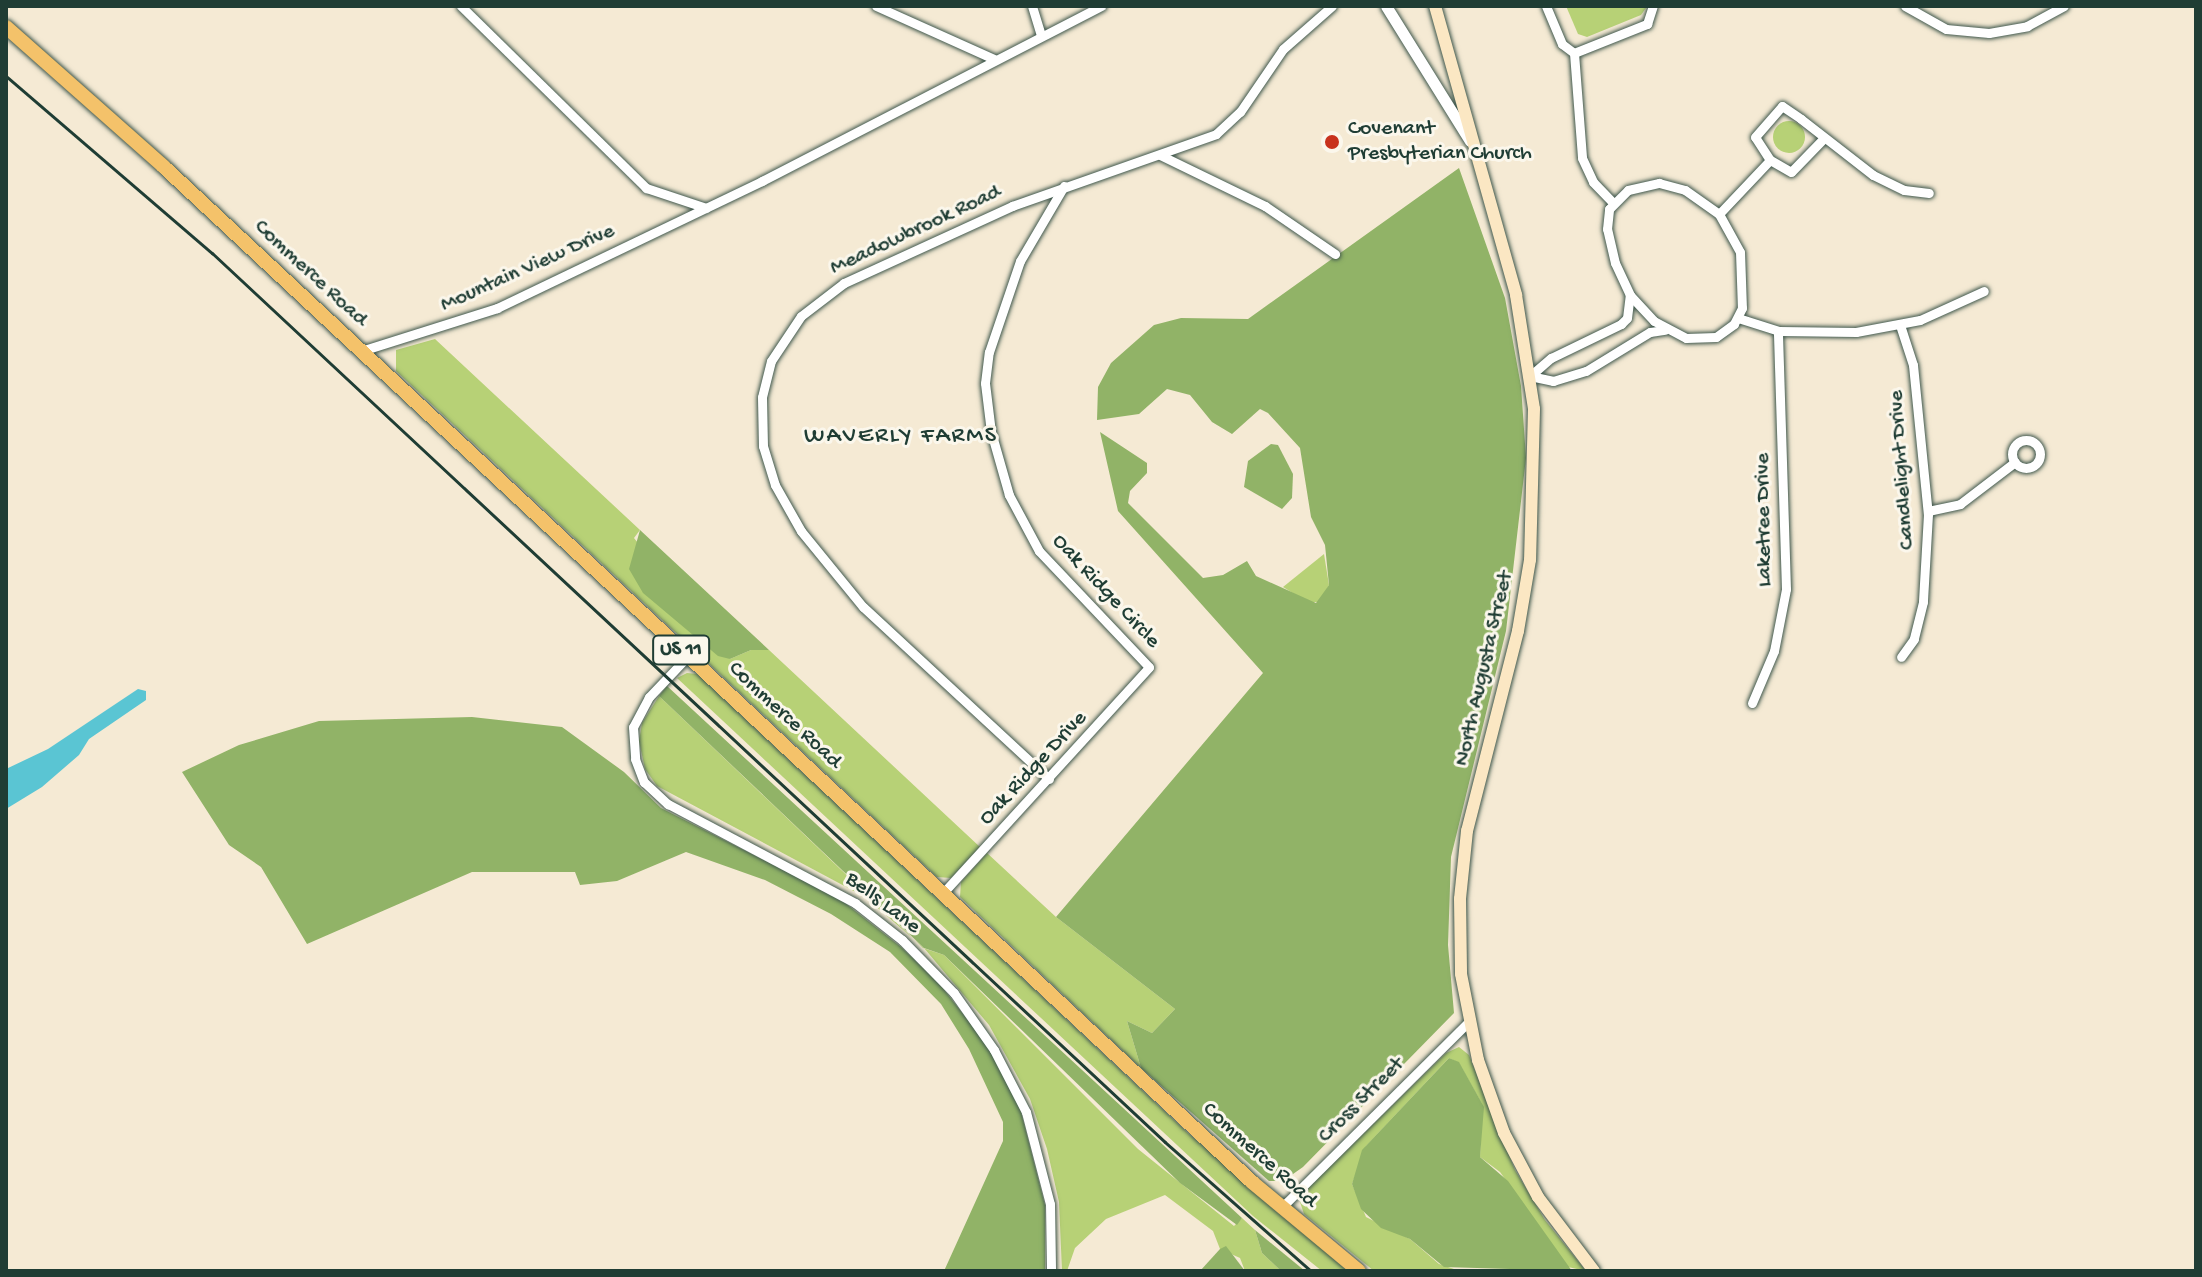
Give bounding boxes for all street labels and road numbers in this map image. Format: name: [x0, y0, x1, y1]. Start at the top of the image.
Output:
street label: Meadowbrook Road: [826, 180, 1006, 282]
street label: Commerce Road: [248, 215, 372, 333]
street label: Mountain View Drive: [437, 219, 619, 319]
street label: Candlelight Drive: [1884, 389, 1922, 551]
street label: Laketree Drive: [1751, 453, 1779, 587]
street label: Oak Ridge Circle: [1045, 529, 1165, 655]
street label: North Augusta Street: [1450, 569, 1520, 769]
road number: US 11: [651, 634, 711, 666]
street label: Commerce Road: [722, 657, 846, 775]
street label: Oak Ridge Drive: [974, 706, 1094, 832]
street label: Bells Lane: [839, 867, 925, 941]
street label: Cross Street: [1313, 1052, 1411, 1150]
street label: Commerce Road: [1196, 1097, 1322, 1215]

